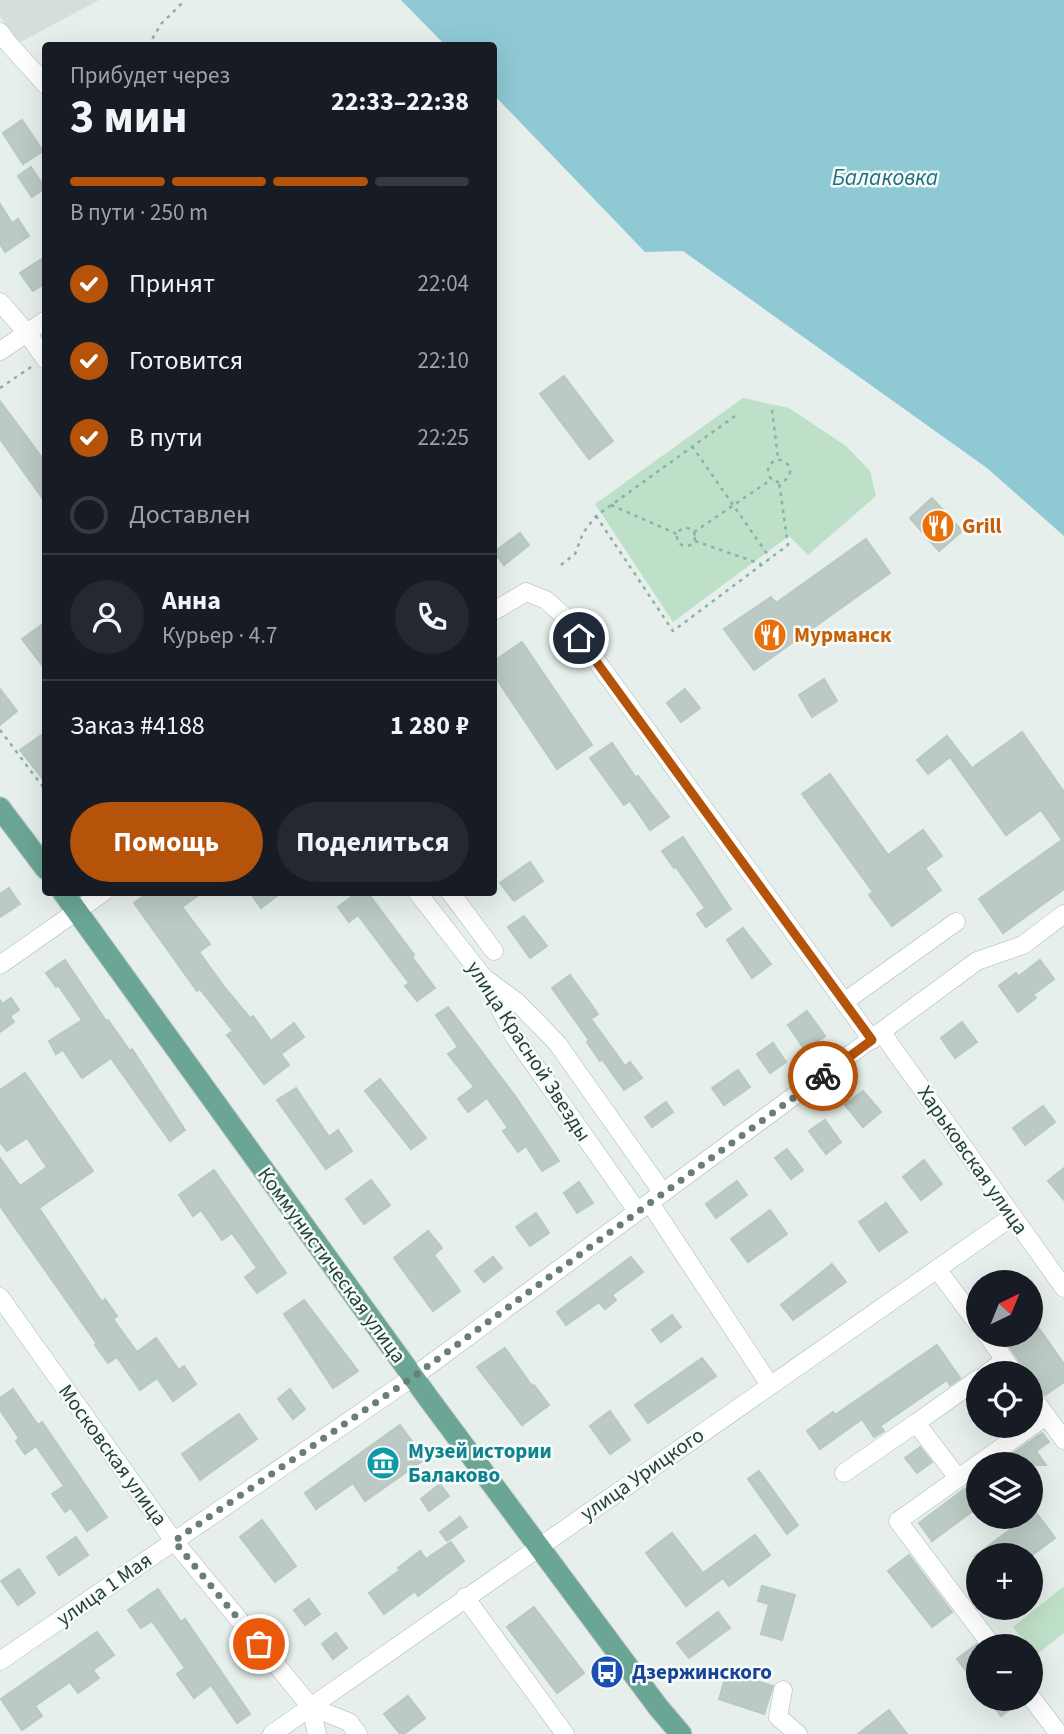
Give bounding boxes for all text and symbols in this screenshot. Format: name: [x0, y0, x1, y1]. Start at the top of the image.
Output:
text: Прибудет через: [70, 59, 230, 92]
text: 22:33–22:38: [331, 83, 469, 120]
text: 3 мин: [70, 85, 187, 150]
water label: Балаковка: [832, 161, 938, 194]
text: В пути · 250 m: [70, 196, 208, 229]
icon: check: [70, 265, 108, 303]
text: Принят: [129, 265, 215, 302]
text: 22:04: [418, 267, 469, 300]
icon: check: [70, 342, 108, 380]
text: Готовится: [129, 342, 243, 379]
text: 22:10: [418, 344, 469, 377]
icon: check: [70, 419, 108, 457]
text: В пути: [129, 419, 203, 456]
text: 22:25: [418, 421, 469, 454]
text: Доставлен: [129, 496, 251, 533]
restaurant icon: Grill: [919, 507, 957, 545]
place label: Grill: [962, 511, 1002, 541]
button: person: [70, 580, 144, 654]
button: phone: [395, 580, 469, 654]
text: Анна: [162, 582, 221, 619]
pin: [549, 608, 609, 668]
restaurant icon: Мурманск: [751, 616, 789, 654]
text: Курьер · 4.7: [162, 619, 277, 652]
icon: home: [560, 619, 598, 657]
place label: Мурманск: [794, 620, 892, 650]
text: Заказ #4188: [70, 707, 205, 744]
text: 1 280 ₽: [390, 707, 469, 744]
button: Помощь: [70, 802, 263, 882]
button: Поделиться: [277, 802, 469, 882]
street label: улица Красной Звезды: [459, 955, 599, 1147]
courier: [788, 1041, 858, 1111]
icon: bike: [804, 1057, 842, 1095]
street label: Харьковская улица: [910, 1079, 1036, 1241]
street label: Коммунистическая улица: [251, 1161, 413, 1369]
north arrow: [966, 1270, 1043, 1348]
map controls: [966, 1270, 1043, 1711]
button: locate: [966, 1361, 1043, 1438]
street label: Московская улица: [51, 1378, 175, 1532]
street label: улица Урицкого: [574, 1420, 710, 1528]
place label: Музей истории Балаково: [408, 1436, 552, 1490]
museum icon: Музей истории Балаково: [364, 1444, 402, 1482]
button: layers: [966, 1452, 1043, 1529]
button: +: [966, 1543, 1043, 1620]
street label: улица 1 Мая: [50, 1545, 158, 1633]
pin: [229, 1614, 289, 1674]
icon: bag: [240, 1625, 278, 1663]
button: −: [966, 1634, 1043, 1711]
bus stop icon: Дзержинского: [588, 1653, 626, 1691]
place label: Дзержинского: [632, 1657, 772, 1687]

